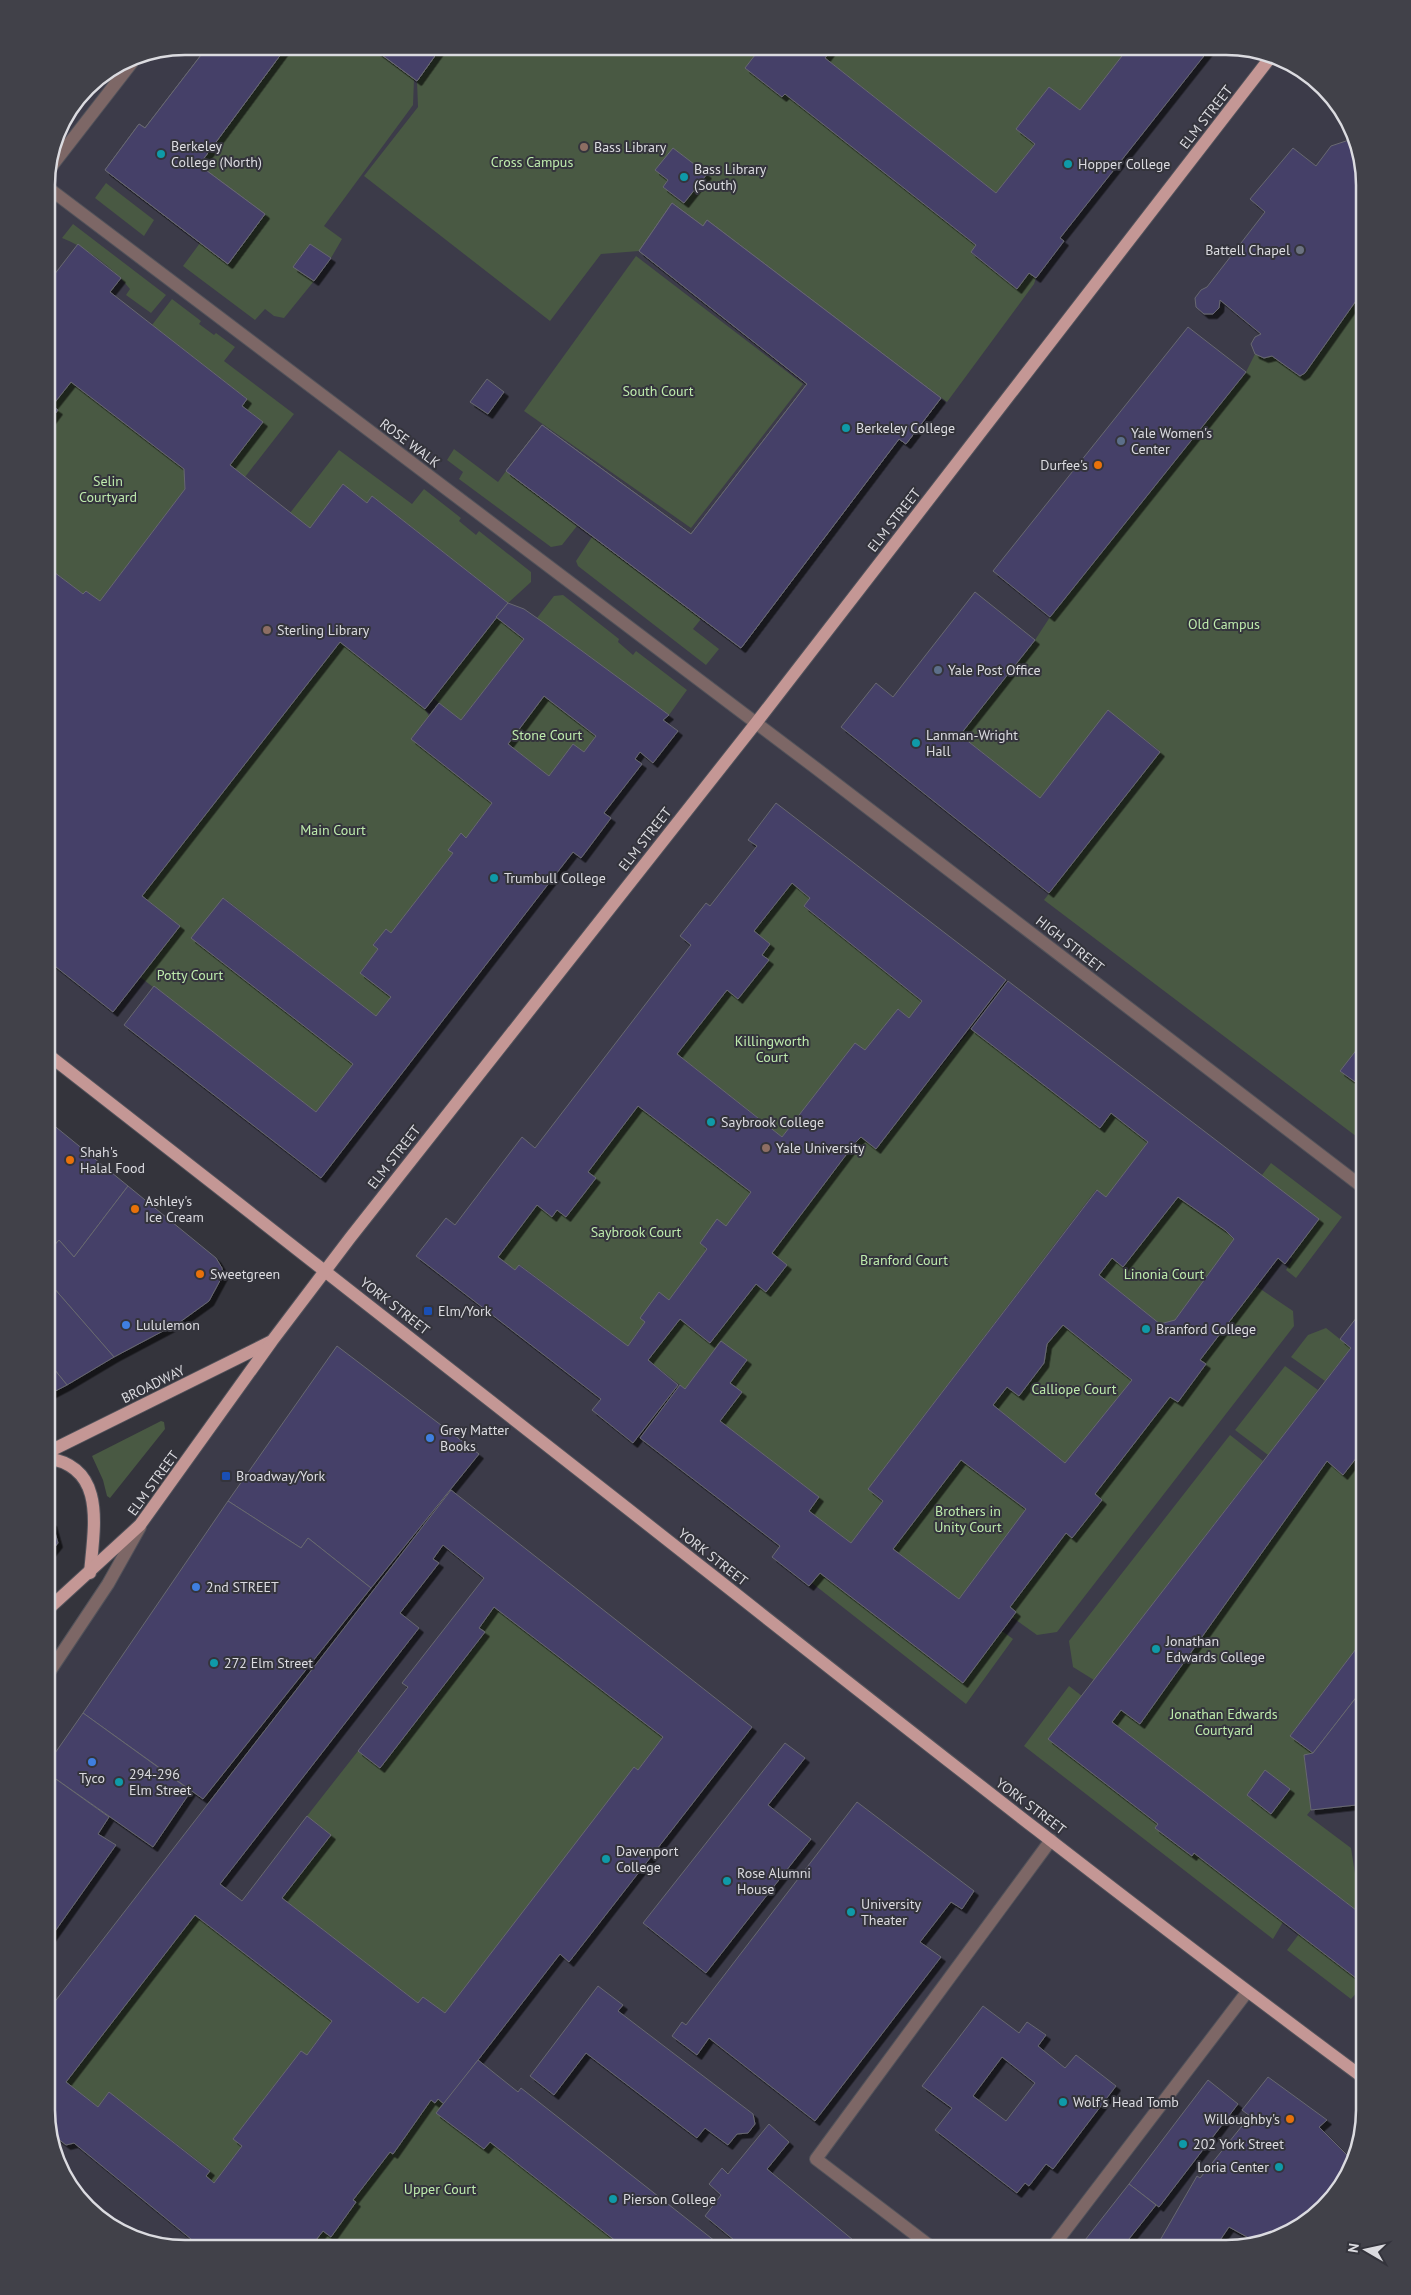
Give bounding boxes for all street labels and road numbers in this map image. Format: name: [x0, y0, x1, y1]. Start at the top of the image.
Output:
street label: ELM STREET: [1176, 81, 1237, 152]
street label: ROSE WALK: [376, 414, 444, 472]
street label: ELM STREET: [864, 484, 925, 555]
street label: ELM STREET: [615, 803, 676, 874]
street label: HIGH STREET: [1032, 912, 1108, 976]
street label: ELM STREET: [364, 1121, 425, 1192]
street label: YORK STREET: [357, 1273, 434, 1339]
street label: BROADWAY: [118, 1361, 188, 1407]
street label: ELM STREET: [123, 1447, 183, 1519]
street label: YORK STREET: [675, 1524, 752, 1590]
street label: YORK STREET: [992, 1774, 1070, 1838]

